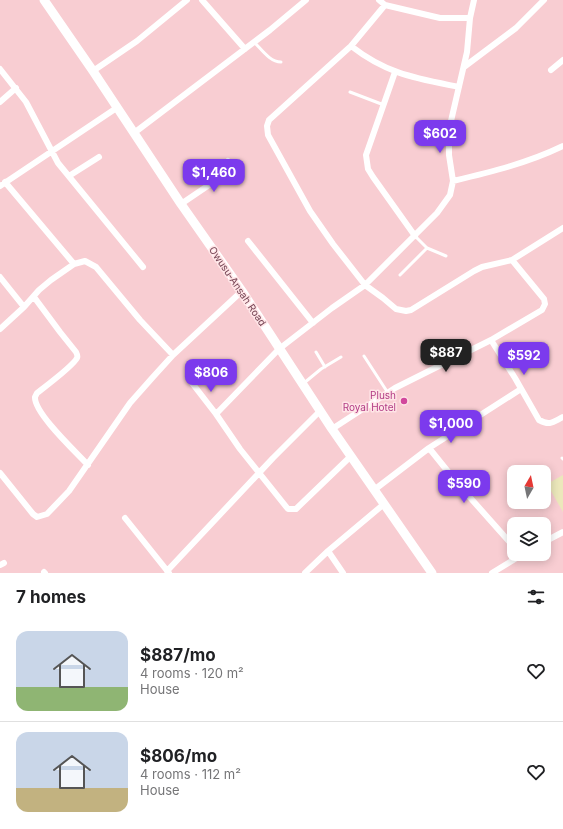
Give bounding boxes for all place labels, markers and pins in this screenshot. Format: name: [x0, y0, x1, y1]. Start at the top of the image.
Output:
pin: $602: [416, 120, 464, 154]
pin: $1,460: [181, 159, 247, 193]
pin: $887: [422, 339, 470, 373]
pin: $592: [500, 342, 548, 376]
pin: $806: [187, 359, 235, 393]
place label: Plush Royal Hotel: [343, 389, 396, 413]
marker: Plush Royal Hotel: [399, 396, 409, 406]
pin: $1,000: [418, 410, 484, 444]
pin: $590: [440, 470, 488, 504]

